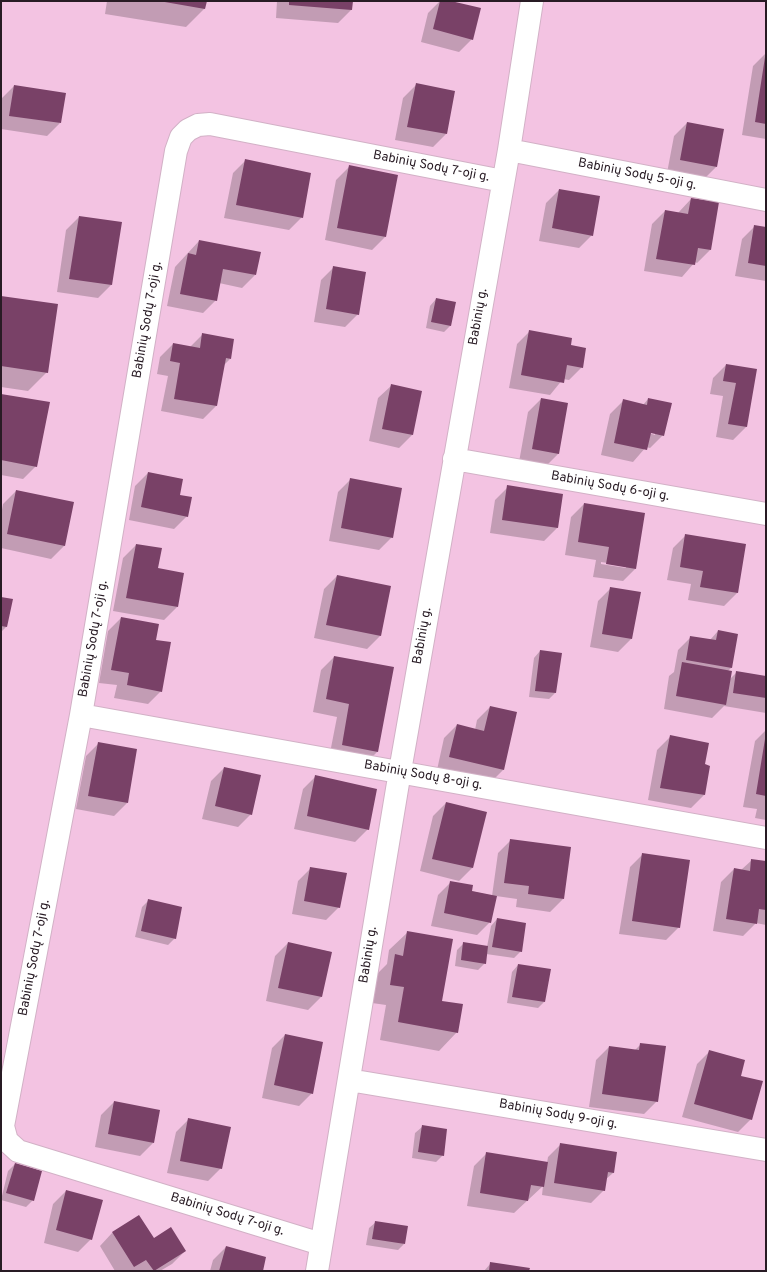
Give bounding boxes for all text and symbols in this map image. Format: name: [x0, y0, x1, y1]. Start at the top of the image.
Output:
street label: Babinių Sodų 7-oji g.: [371, 148, 491, 186]
street label: Babinių Sodų 5-oji g.: [576, 156, 698, 194]
street label: Babinių Sodų 7-oji g.: [130, 260, 166, 380]
street label: Babinių g.: [466, 287, 492, 347]
street label: Babinių Sodų 6-oji g.: [550, 469, 670, 505]
street label: Babinių Sodų 7-oji g.: [76, 579, 112, 699]
street label: Babinių g.: [410, 606, 436, 666]
street label: Babinių Sodų 8-oji g.: [363, 758, 483, 794]
street label: Babinių Sodų 7-oji g.: [16, 898, 54, 1018]
street label: Babinių g.: [357, 925, 381, 985]
street label: Babinių Sodų 9-oji g.: [498, 1097, 618, 1133]
street label: Babinių Sodų 7-oji g.: [168, 1190, 286, 1240]

